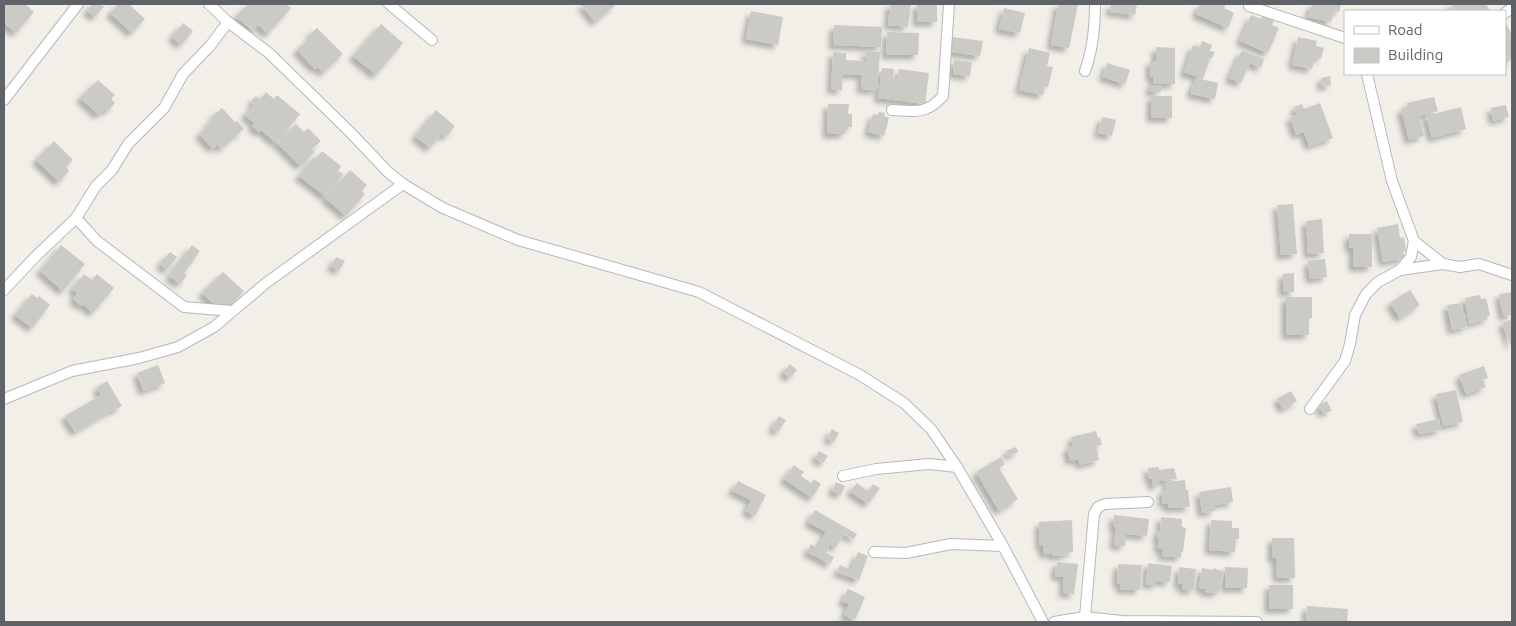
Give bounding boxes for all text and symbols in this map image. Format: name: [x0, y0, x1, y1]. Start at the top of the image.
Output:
legend: [1344, 10, 1506, 75]
text: Road: [1388, 21, 1423, 38]
text: Building: [1388, 46, 1443, 63]

